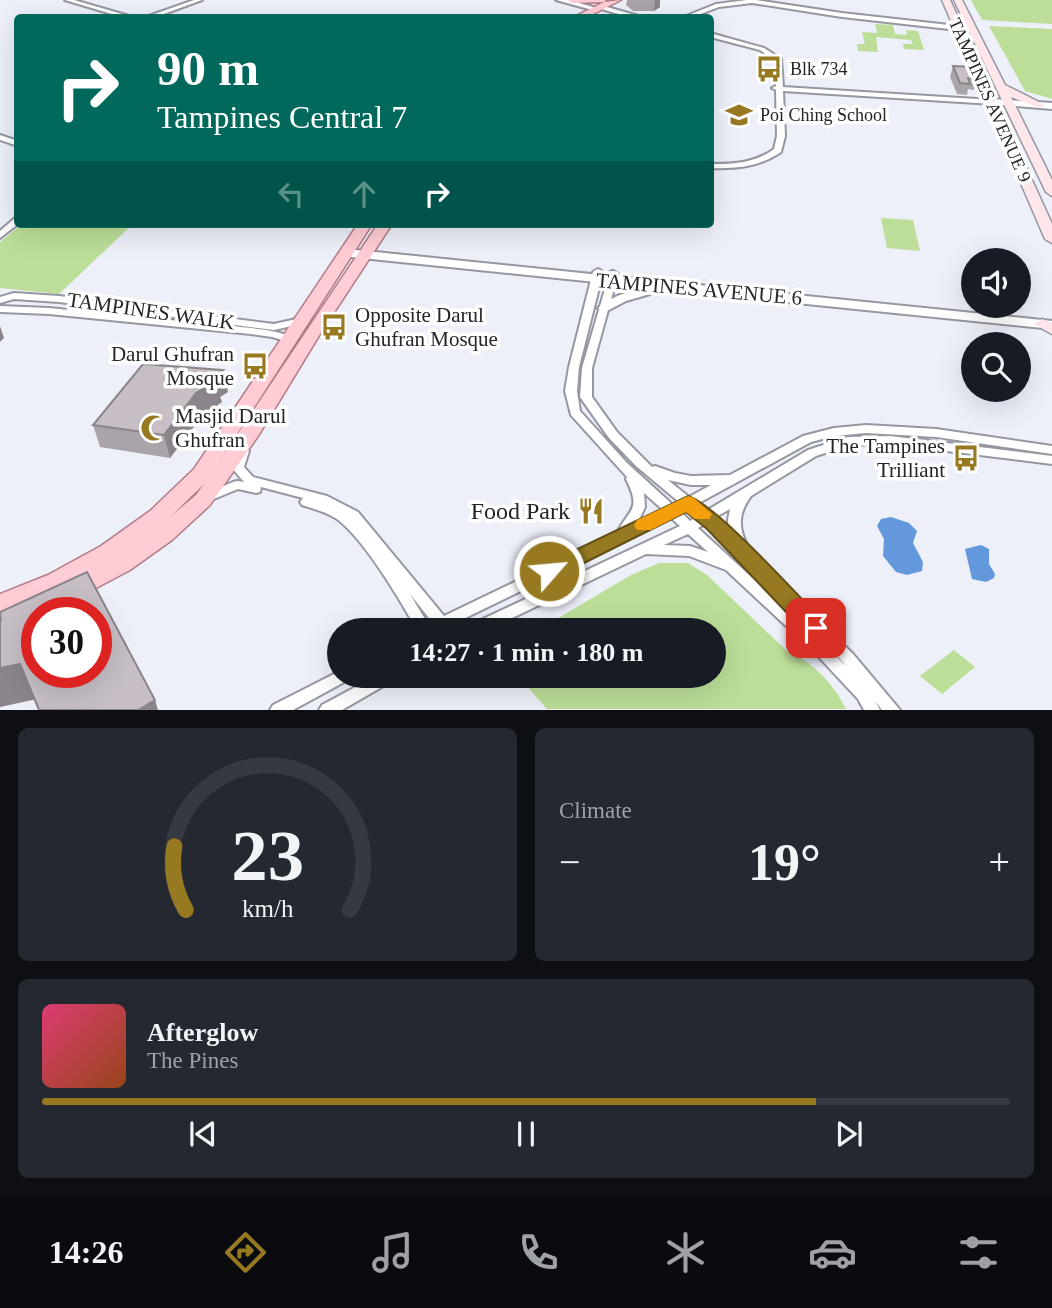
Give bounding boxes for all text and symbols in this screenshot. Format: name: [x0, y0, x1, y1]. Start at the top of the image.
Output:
street label: TAMPINES AVENUE 9: [945, 15, 1035, 185]
text: 90 m: [157, 41, 259, 96]
icon: right: [42, 42, 133, 133]
bus stop icon: Blk 734: [754, 54, 784, 84]
place label: Blk 734: [790, 59, 848, 79]
text: Tampines Central 7: [157, 99, 407, 135]
school or university icon: Poi Ching School: [724, 100, 754, 130]
place label: Poi Ching School: [760, 105, 887, 125]
icon: left: [272, 175, 310, 213]
icon: ahead: [345, 175, 383, 213]
icon: right: [418, 175, 456, 213]
map controls: [961, 248, 1031, 402]
button: sound: [961, 248, 1031, 318]
street label: TAMPINES AVENUE 6: [595, 268, 803, 310]
street label: TAMPINES WALK: [66, 287, 236, 335]
place label: Opposite Darul Ghufran Mosque: [355, 303, 498, 351]
bus stop icon: Opposite Darul Ghufran Mosque: [319, 312, 349, 342]
button: search: [961, 332, 1031, 402]
place label: Darul Ghufran Mosque: [111, 342, 234, 390]
bus stop icon: Darul Ghufran Mosque: [240, 351, 270, 381]
place label: Masjid Darul Ghufran: [175, 404, 287, 452]
mosque icon: Masjid Darul Ghufran: [139, 413, 169, 443]
place label: The Tampines Trilliant: [826, 434, 945, 482]
bus stop icon: The Tampines Trilliant: [951, 443, 981, 473]
restaurant icon: Food Park: [576, 496, 606, 526]
place label: Food Park: [471, 498, 570, 524]
position arrow: [512, 534, 586, 608]
speed limit sign: 30: [21, 597, 112, 688]
pin: [786, 598, 846, 658]
icon: arrive: [797, 609, 835, 647]
text: 14:27 · 1 min · 180 m: [410, 638, 644, 667]
text: Climate: [559, 798, 632, 823]
text: 23: [231, 816, 304, 897]
text: 19°: [748, 834, 821, 891]
text: −: [559, 841, 580, 883]
text: +: [989, 841, 1010, 883]
text: km/h: [242, 895, 294, 922]
text: Afterglow: [147, 1018, 258, 1047]
text: The Pines: [147, 1048, 238, 1073]
icon: previous: [184, 1115, 222, 1153]
icon: pause: [507, 1115, 545, 1153]
icon: next: [830, 1115, 868, 1153]
icon: directions: [221, 1228, 270, 1277]
icon: music: [368, 1228, 417, 1277]
icon: phone: [514, 1228, 563, 1277]
icon: climate: [661, 1228, 710, 1277]
icon: car: [808, 1228, 857, 1277]
icon: filters: [954, 1228, 1003, 1277]
text: 14:26: [49, 1234, 123, 1270]

